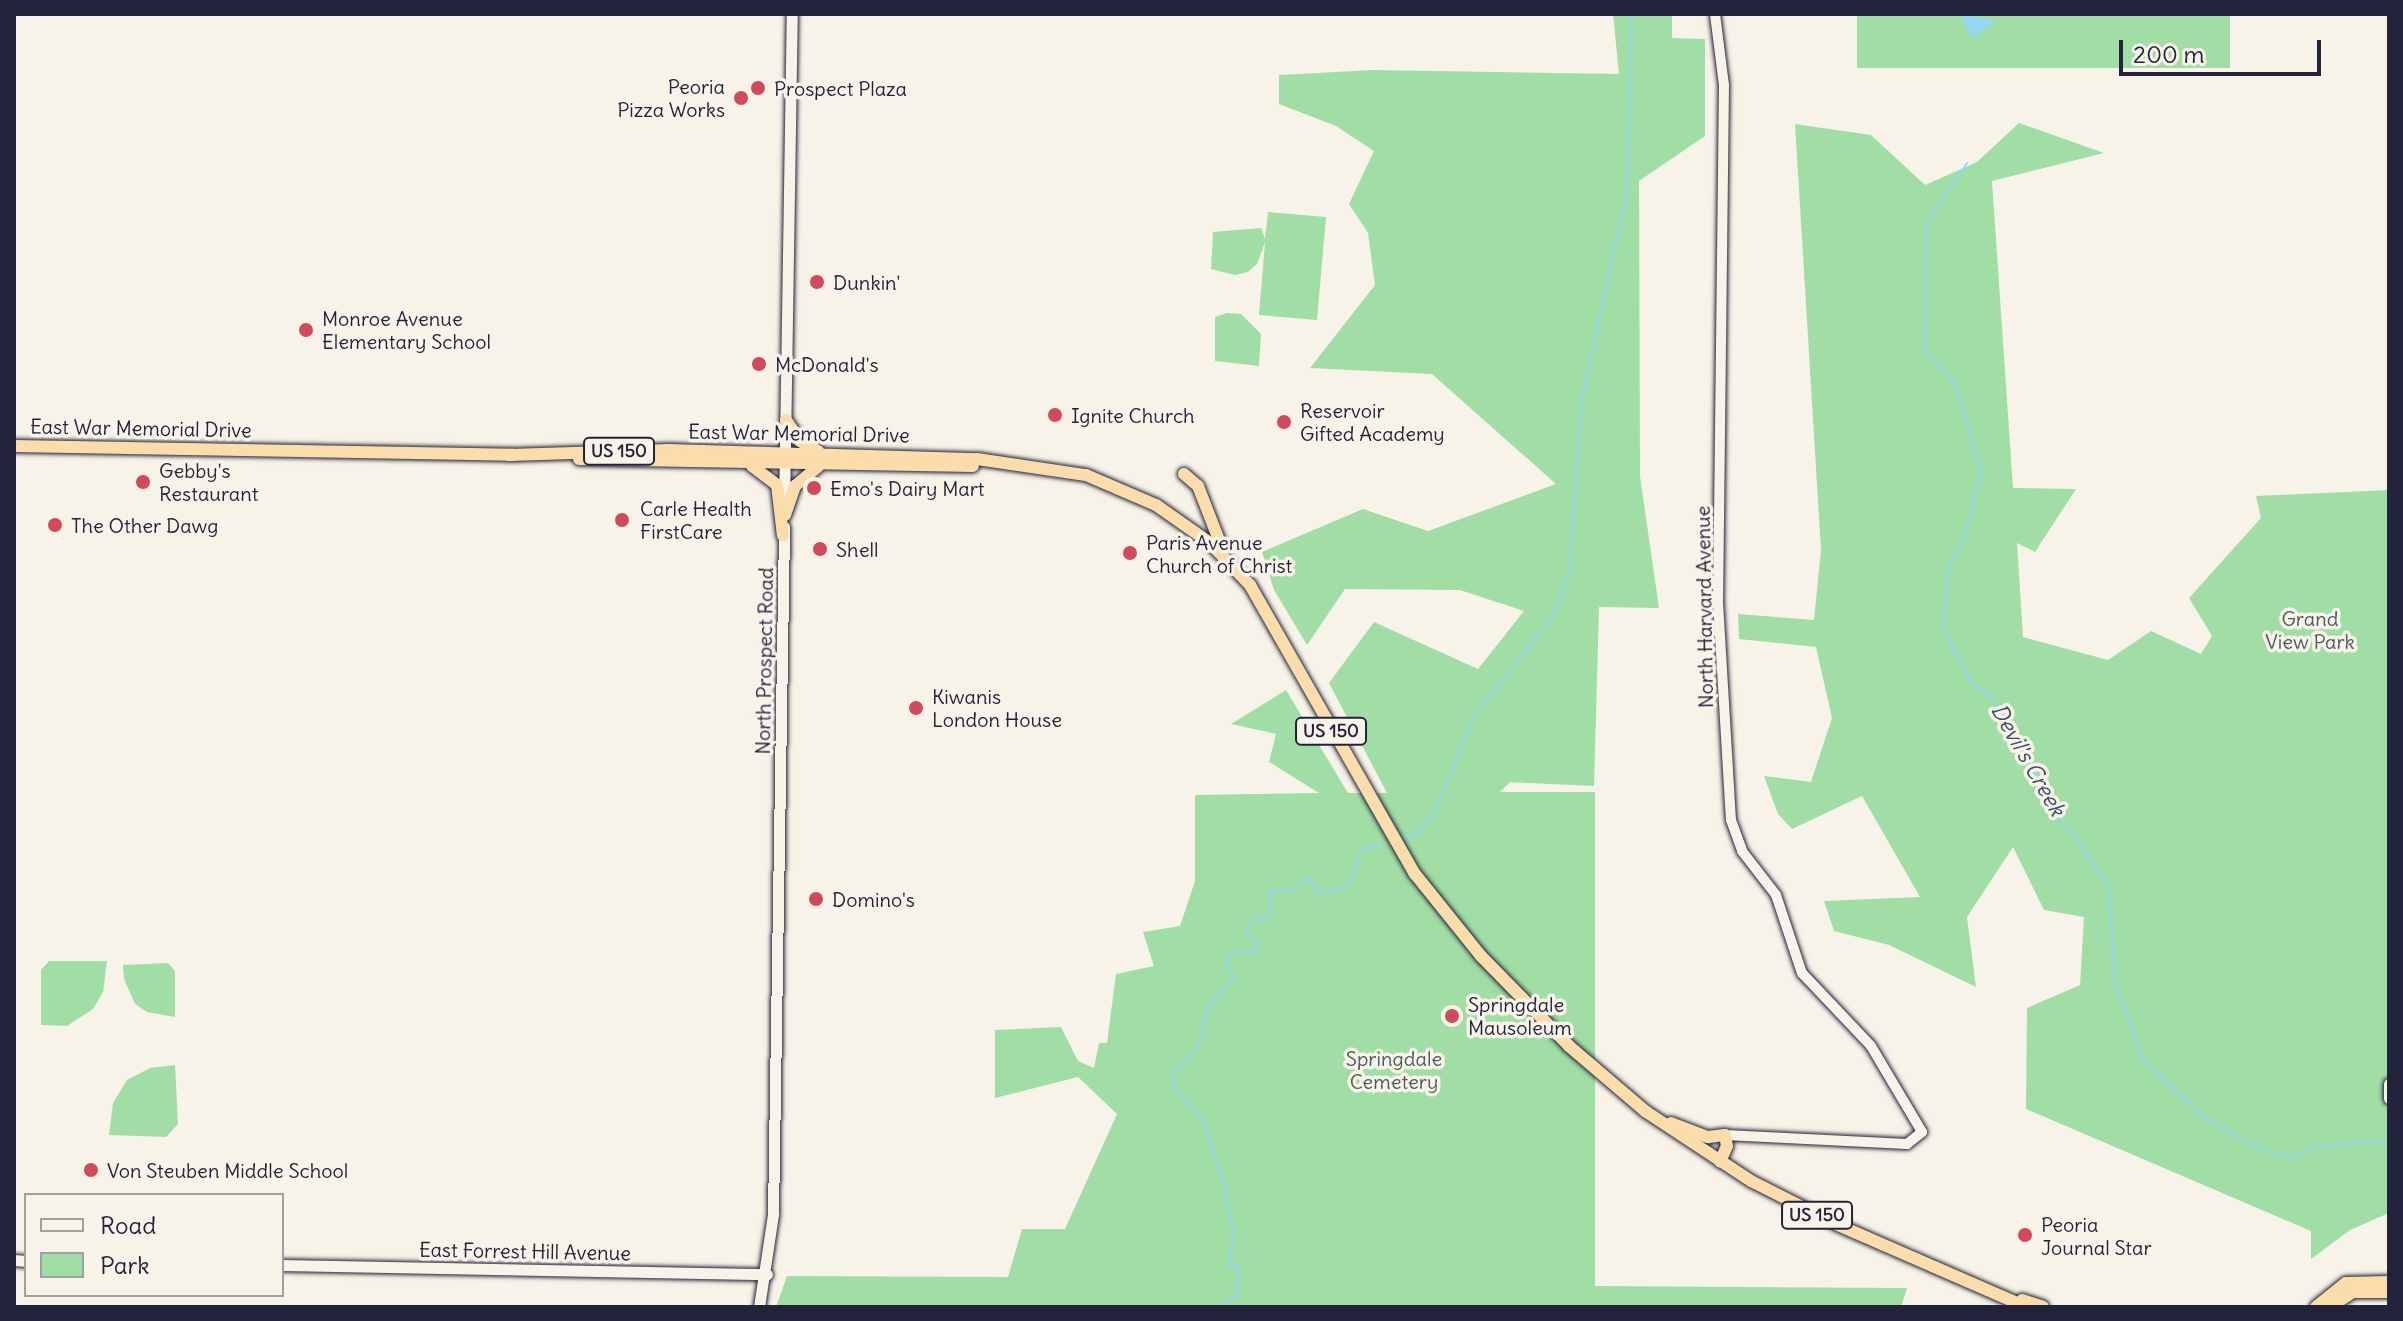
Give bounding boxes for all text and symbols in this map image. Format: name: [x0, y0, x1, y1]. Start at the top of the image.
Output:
scale bar: [2123, 24, 2325, 74]
text: 200 m: [2133, 39, 2205, 69]
place label: Peoria Pizza Works: [617, 74, 725, 121]
place label: Prospect Plaza: [774, 76, 907, 100]
marker: Prospect Plaza: [749, 79, 767, 97]
marker: Peoria Pizza Works: [732, 89, 750, 107]
place label: Dunkin': [833, 270, 900, 294]
marker: Dunkin': [808, 273, 826, 291]
place label: Monroe Avenue Elementary School: [322, 306, 491, 353]
marker: Monroe Avenue Elementary School: [297, 321, 315, 339]
place label: McDonald's: [775, 352, 879, 376]
marker: McDonald's: [750, 355, 768, 373]
place label: Reservoir Gifted Academy: [1300, 398, 1445, 445]
place label: Ignite Church: [1071, 403, 1195, 427]
marker: Ignite Church: [1046, 406, 1064, 424]
marker: Reservoir Gifted Academy: [1275, 413, 1293, 431]
street label: East War Memorial Drive: [30, 414, 252, 442]
street label: East War Memorial Drive: [688, 419, 910, 447]
road number: US 150: [583, 437, 655, 465]
place label: Gebby's Restaurant: [159, 458, 258, 505]
marker: Gebby's Restaurant: [134, 473, 152, 491]
place label: Emo's Dairy Mart: [830, 476, 985, 500]
marker: Emo's Dairy Mart: [805, 479, 823, 497]
place label: Carle Health FirstCare: [640, 496, 752, 543]
street label: North Harvard Avenue: [1690, 506, 1718, 708]
marker: Carle Health FirstCare: [611, 509, 633, 531]
place label: The Other Dawg: [71, 513, 218, 537]
marker: The Other Dawg: [46, 516, 64, 534]
place label: Paris Avenue Church of Christ: [1146, 530, 1292, 577]
place label: Shell: [836, 537, 878, 561]
marker: Shell: [811, 540, 829, 558]
marker: Paris Avenue Church of Christ: [1121, 544, 1139, 562]
street label: North Prospect Road: [750, 567, 778, 755]
park label: Grand View Park: [2265, 607, 2355, 654]
place label: Kiwanis London House: [932, 684, 1062, 731]
marker: Kiwanis London House: [907, 699, 925, 717]
water label: Devil's Creek: [1985, 699, 2071, 821]
road number: US 150: [1295, 717, 1367, 745]
place label: Domino's: [832, 887, 915, 911]
marker: Domino's: [807, 890, 825, 908]
place label: Springdale Mausoleum: [1468, 992, 1572, 1039]
marker: Springdale Mausoleum: [1443, 1007, 1461, 1025]
park label: Springdale Cemetery: [1346, 1046, 1442, 1093]
place label: Von Steuben Middle School: [107, 1158, 348, 1182]
marker: Von Steuben Middle School: [82, 1161, 100, 1179]
legend: [24, 1193, 284, 1297]
road number: US 150: [1781, 1201, 1853, 1229]
text: Road: [100, 1210, 156, 1240]
place label: Peoria Journal Star: [2041, 1212, 2152, 1259]
marker: Peoria Journal Star: [2016, 1226, 2034, 1244]
street label: East Forrest Hill Avenue: [419, 1237, 631, 1265]
text: Park: [100, 1250, 150, 1280]

